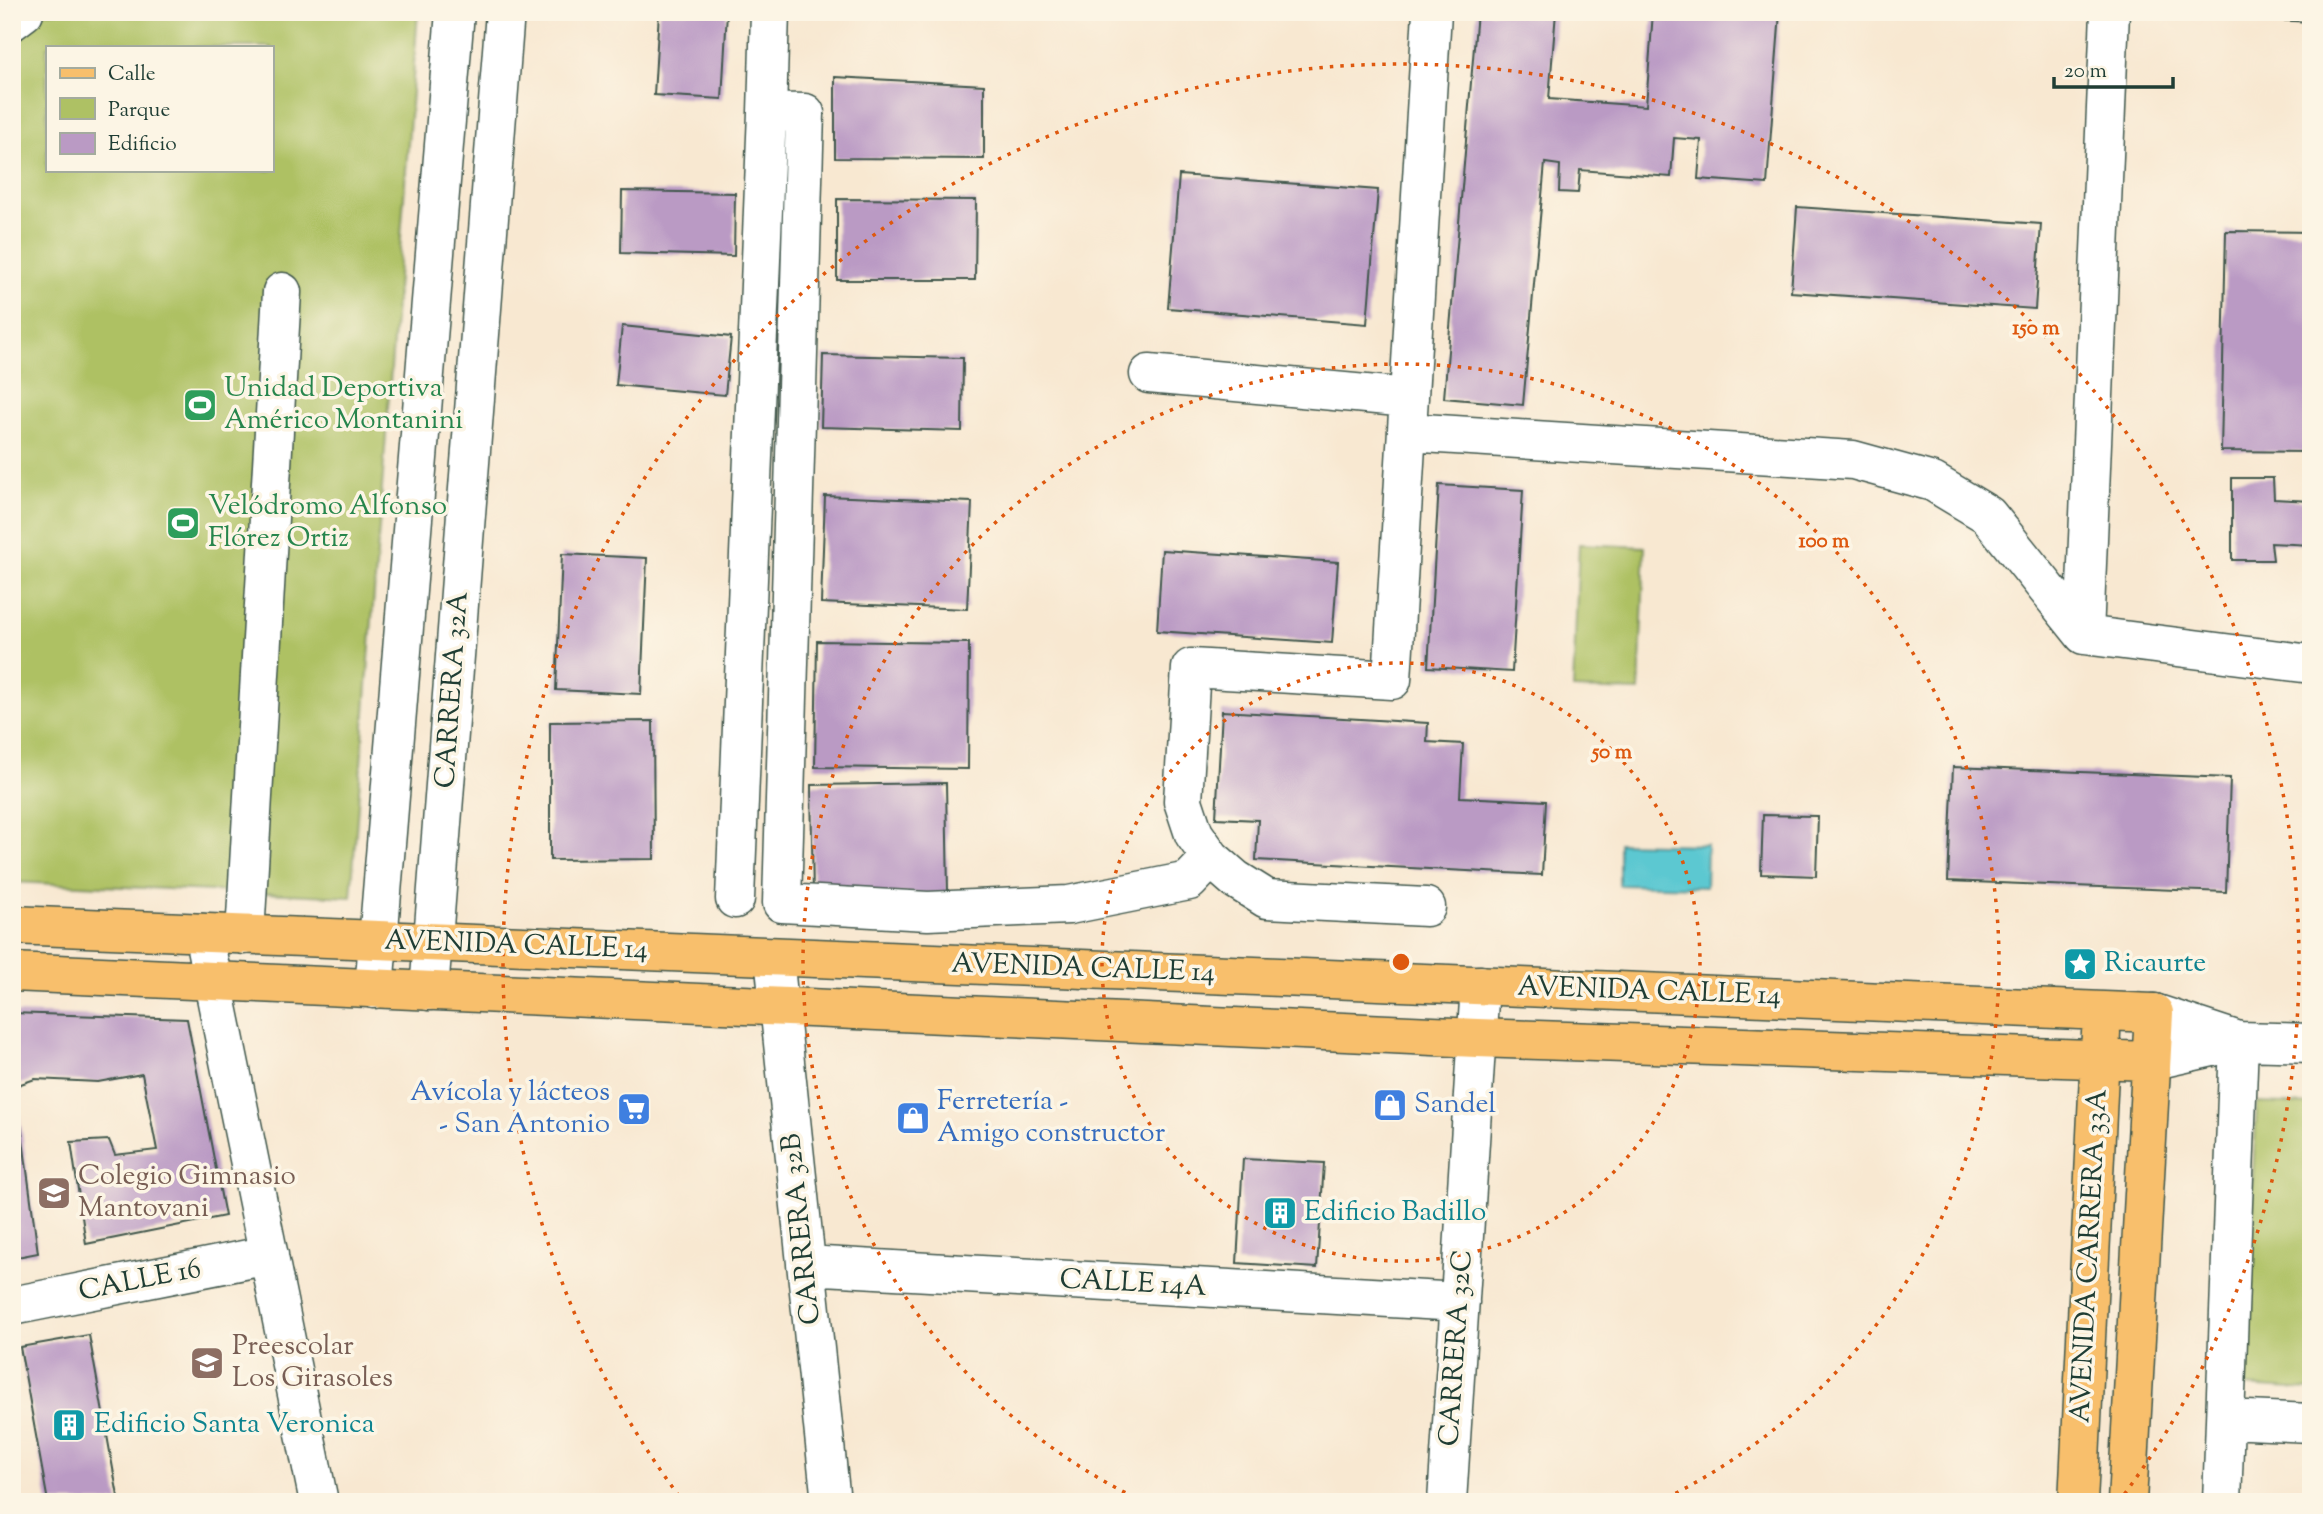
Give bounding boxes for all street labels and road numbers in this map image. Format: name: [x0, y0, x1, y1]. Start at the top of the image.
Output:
street label: CARRERA 32A: [426, 590, 480, 790]
street label: AVENIDA CALLE 14: [384, 921, 648, 971]
street label: AVENIDA CALLE 14: [951, 944, 1215, 994]
street label: AVENIDA CALLE 14: [1517, 967, 1781, 1017]
street label: AVENIDA CARRERA 33A: [2061, 1088, 2119, 1424]
street label: CARRERA 32B: [772, 1131, 832, 1327]
street label: CARRERA 32C: [1430, 1248, 1484, 1448]
street label: CALLE 16: [75, 1250, 205, 1312]
street label: CALLE 14A: [1058, 1260, 1208, 1308]

